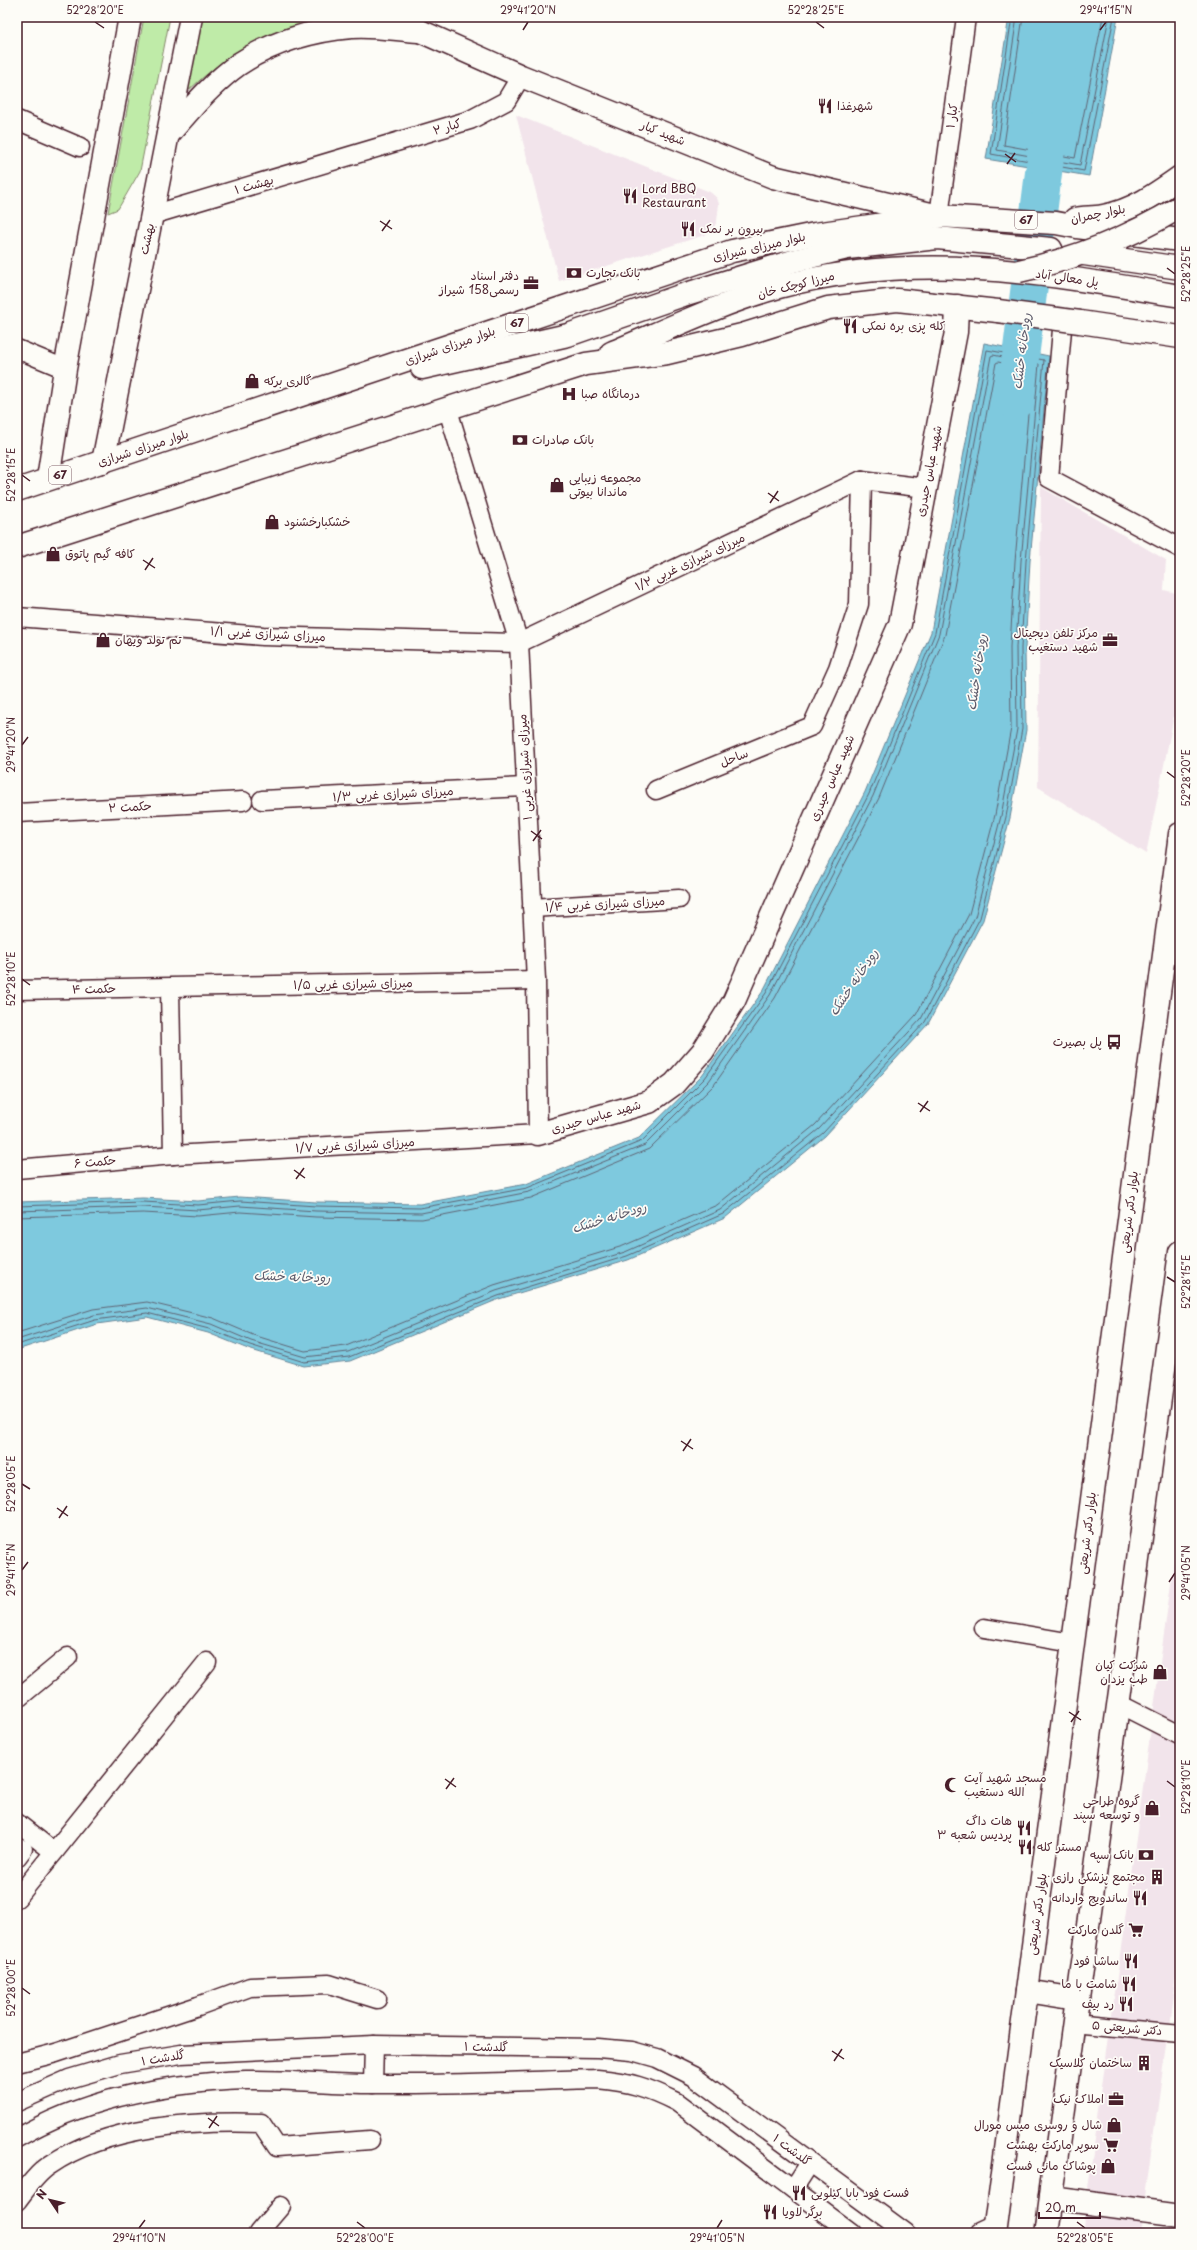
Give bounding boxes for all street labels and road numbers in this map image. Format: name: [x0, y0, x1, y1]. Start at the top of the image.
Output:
street label: ۱ کبار: [940, 102, 962, 129]
street label: ۲ کبار: [430, 113, 463, 139]
street label: شهید کبار: [638, 115, 688, 149]
street label: ۱ بهشت: [232, 170, 275, 198]
street label: بلوار چمران: [1069, 199, 1127, 227]
road number: 67: [1015, 211, 1037, 229]
street label: بهشت: [134, 221, 158, 256]
street label: بلوار میرزای شیرازی: [711, 227, 807, 265]
street label: پل معالی آباد: [1034, 264, 1100, 290]
street label: میرزا کوچک خان: [755, 266, 836, 302]
road number: 67: [506, 314, 528, 332]
street label: بلوار میرزای شیرازی: [402, 321, 497, 369]
street label: بلوار میرزای شیرازی: [95, 424, 191, 470]
street label: شهید عباس حیدری: [910, 424, 946, 518]
road number: 67: [49, 466, 71, 484]
street label: ۱/۲ میرزای شیرازی غربی: [632, 528, 747, 594]
street label: ۱/۱ میرزای شیرازی غربی: [210, 621, 326, 645]
street label: ۱ میرزای شیرازی غربی: [512, 713, 536, 821]
street label: شهید عباس حیدری: [804, 732, 858, 824]
street label: ساحل: [717, 743, 751, 771]
street label: ۱/۳ میرزای شیرازی غربی: [332, 781, 454, 805]
street label: ۲ حکمت: [108, 796, 152, 816]
street label: ۱/۴ میرزای شیرازی غربی: [544, 891, 665, 915]
street label: ۱/۵ میرزای شیرازی غربی: [293, 973, 413, 993]
street label: ۴ حکمت: [72, 979, 116, 997]
street label: شهید عباس حیدری: [549, 1095, 643, 1137]
street label: ۱/۷ میرزای شیرازی غربی: [295, 1132, 415, 1156]
street label: ۶ حکمت: [73, 1150, 117, 1172]
street label: بلوار دکتر شریعتی: [1114, 1170, 1142, 1254]
street label: بلوار دکتر شریعتی: [1072, 1491, 1100, 1575]
street label: بلوار دکتر شریعتی: [1021, 1872, 1051, 1956]
street label: ۵ دکتر شریعتی: [1091, 2015, 1163, 2039]
street label: گلدشت ۱: [464, 2037, 508, 2055]
street label: گلدشت ۱: [140, 2045, 186, 2069]
street label: گلدشت ۱: [770, 2129, 816, 2170]

